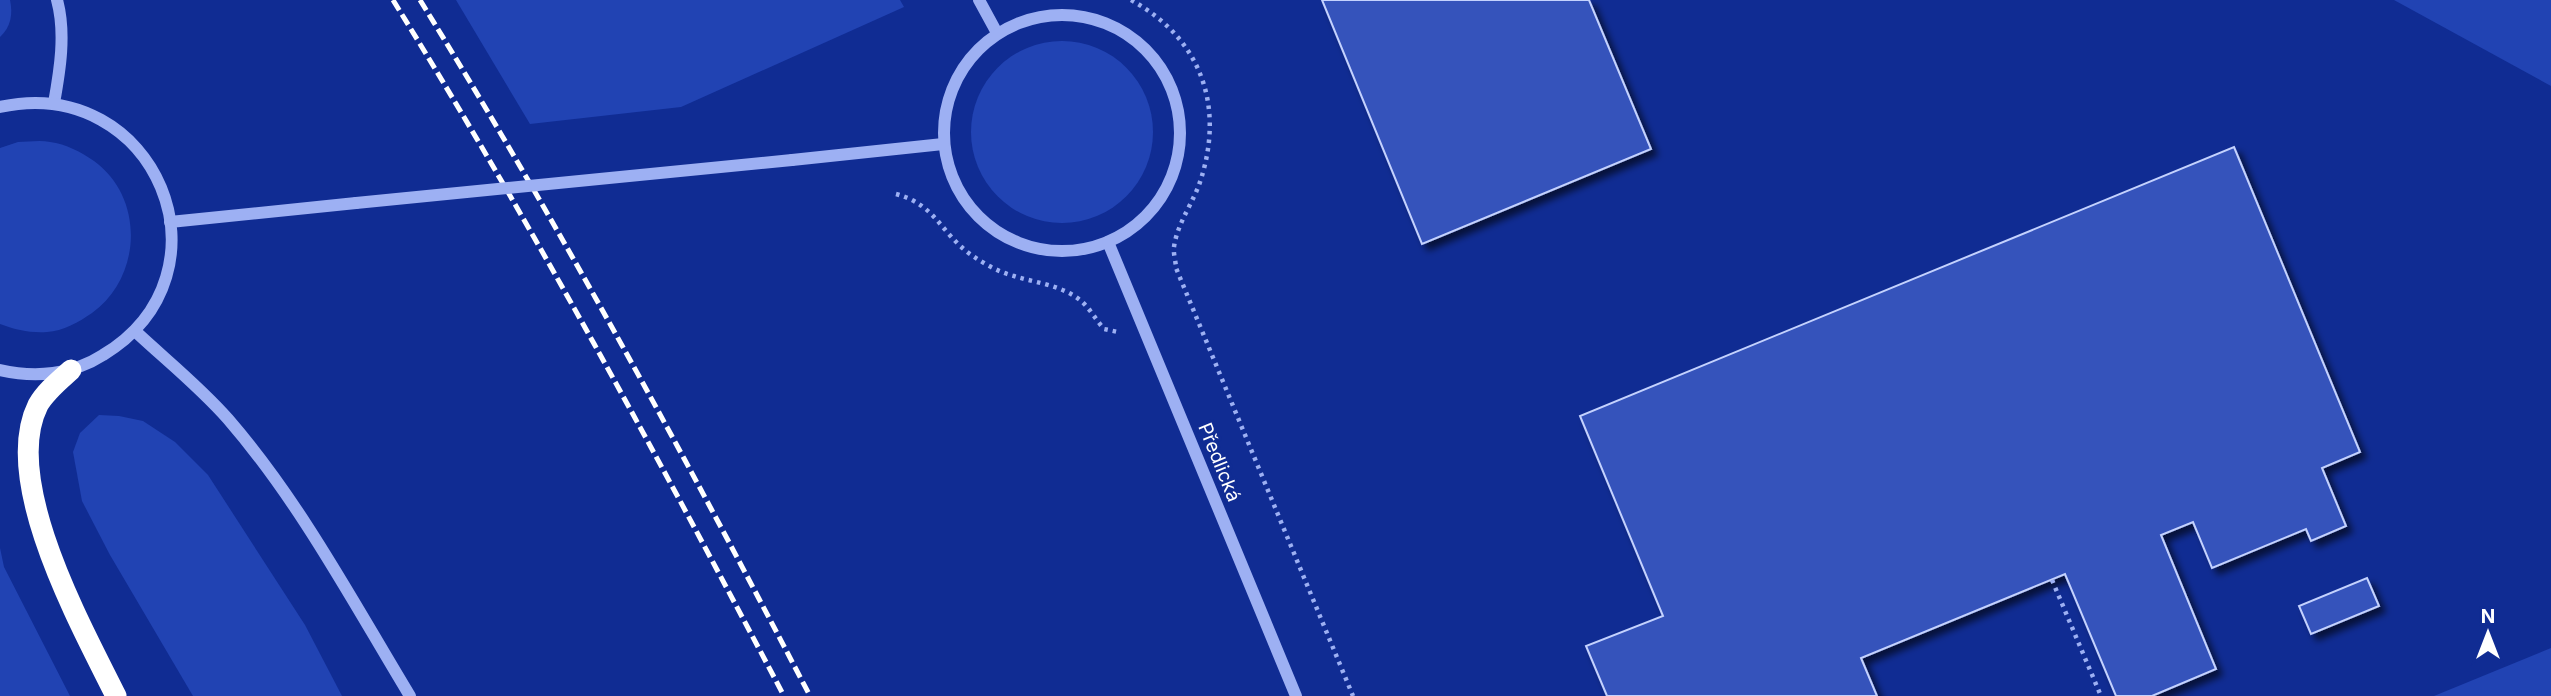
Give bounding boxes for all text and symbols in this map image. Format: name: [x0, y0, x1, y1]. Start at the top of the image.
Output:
street label: Předlická: [1193, 419, 1246, 505]
north arrow: [2453, 598, 2523, 668]
text: N: [2481, 605, 2495, 628]

